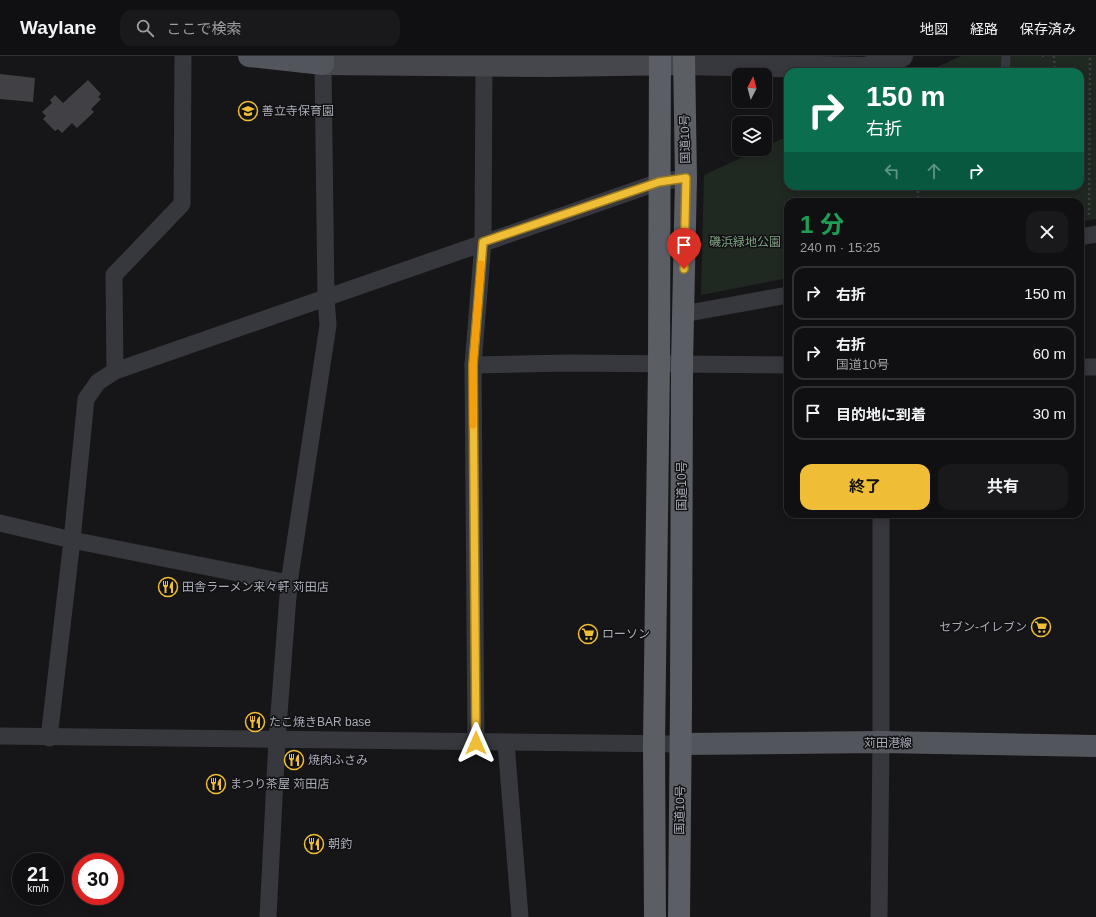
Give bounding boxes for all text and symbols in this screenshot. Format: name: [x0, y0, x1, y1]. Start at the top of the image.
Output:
search box: [120, 10, 400, 46]
text: Waylane: [20, 17, 96, 38]
icon: search: [134, 17, 156, 39]
text: ここで検索: [166, 20, 241, 37]
text: 地図: [920, 21, 948, 37]
text: 経路: [970, 21, 998, 37]
text: 保存済み: [1020, 21, 1076, 37]
north arrow: [732, 68, 772, 108]
map controls: [732, 68, 772, 156]
text: 150 m: [866, 81, 945, 112]
icon: right: [800, 84, 852, 136]
school or university icon: 善立寺保育園: [237, 100, 259, 122]
place label: 善立寺保育園: [262, 104, 334, 118]
street label: 国道10号: [678, 114, 692, 164]
button: layers: [732, 116, 772, 156]
text: 右折: [866, 119, 902, 139]
icon: left: [881, 160, 903, 182]
icon: ahead: [923, 160, 945, 182]
icon: right: [965, 160, 987, 182]
text: 1 分: [800, 211, 844, 238]
button: close: [1026, 211, 1068, 253]
pin: [667, 228, 701, 269]
icon: arrive: [673, 234, 695, 256]
park label: 磯浜緑地公園: [709, 235, 781, 249]
text: 240 m · 15:25: [800, 240, 880, 255]
icon: right: [802, 282, 824, 304]
text: 150 m: [1024, 285, 1066, 302]
text: 右折: [836, 286, 866, 303]
text: 右折: [836, 336, 866, 353]
icon: right: [802, 342, 824, 364]
text: 60 m: [1033, 345, 1066, 362]
text: 国道10号: [836, 357, 889, 372]
icon: arrive: [802, 402, 824, 424]
text: 30 m: [1033, 405, 1066, 422]
text: 目的地に到着: [836, 406, 926, 423]
street label: 国道10号: [675, 461, 689, 511]
button: 終了: [800, 464, 930, 510]
button: 共有: [938, 464, 1068, 510]
restaurant icon: 田舎ラーメン来々軒 苅田店: [157, 576, 179, 598]
place label: 田舎ラーメン来々軒 苅田店: [182, 580, 329, 594]
supermarket icon: セブン-イレブン: [1030, 616, 1052, 638]
place label: セブン-イレブン: [939, 620, 1027, 634]
supermarket icon: ローソン: [577, 623, 599, 645]
place label: ローソン: [602, 627, 650, 641]
restaurant icon: たこ焼きBAR base: [244, 711, 266, 733]
place label: たこ焼きBAR base: [269, 715, 371, 729]
position arrow: [455, 722, 497, 764]
street label: 苅田港線: [864, 736, 912, 750]
restaurant icon: 焼肉ふさみ: [283, 749, 305, 771]
place label: 焼肉ふさみ: [308, 753, 368, 767]
restaurant icon: まつり茶屋 苅田店: [205, 773, 227, 795]
place label: まつり茶屋 苅田店: [230, 777, 329, 791]
street label: 国道10号: [673, 785, 687, 835]
restaurant icon: 朝釣: [303, 833, 325, 855]
place label: 朝釣: [328, 837, 352, 851]
speed limit sign: 30: [72, 853, 124, 905]
text: 21: [27, 863, 49, 885]
text: km/h: [27, 883, 49, 894]

